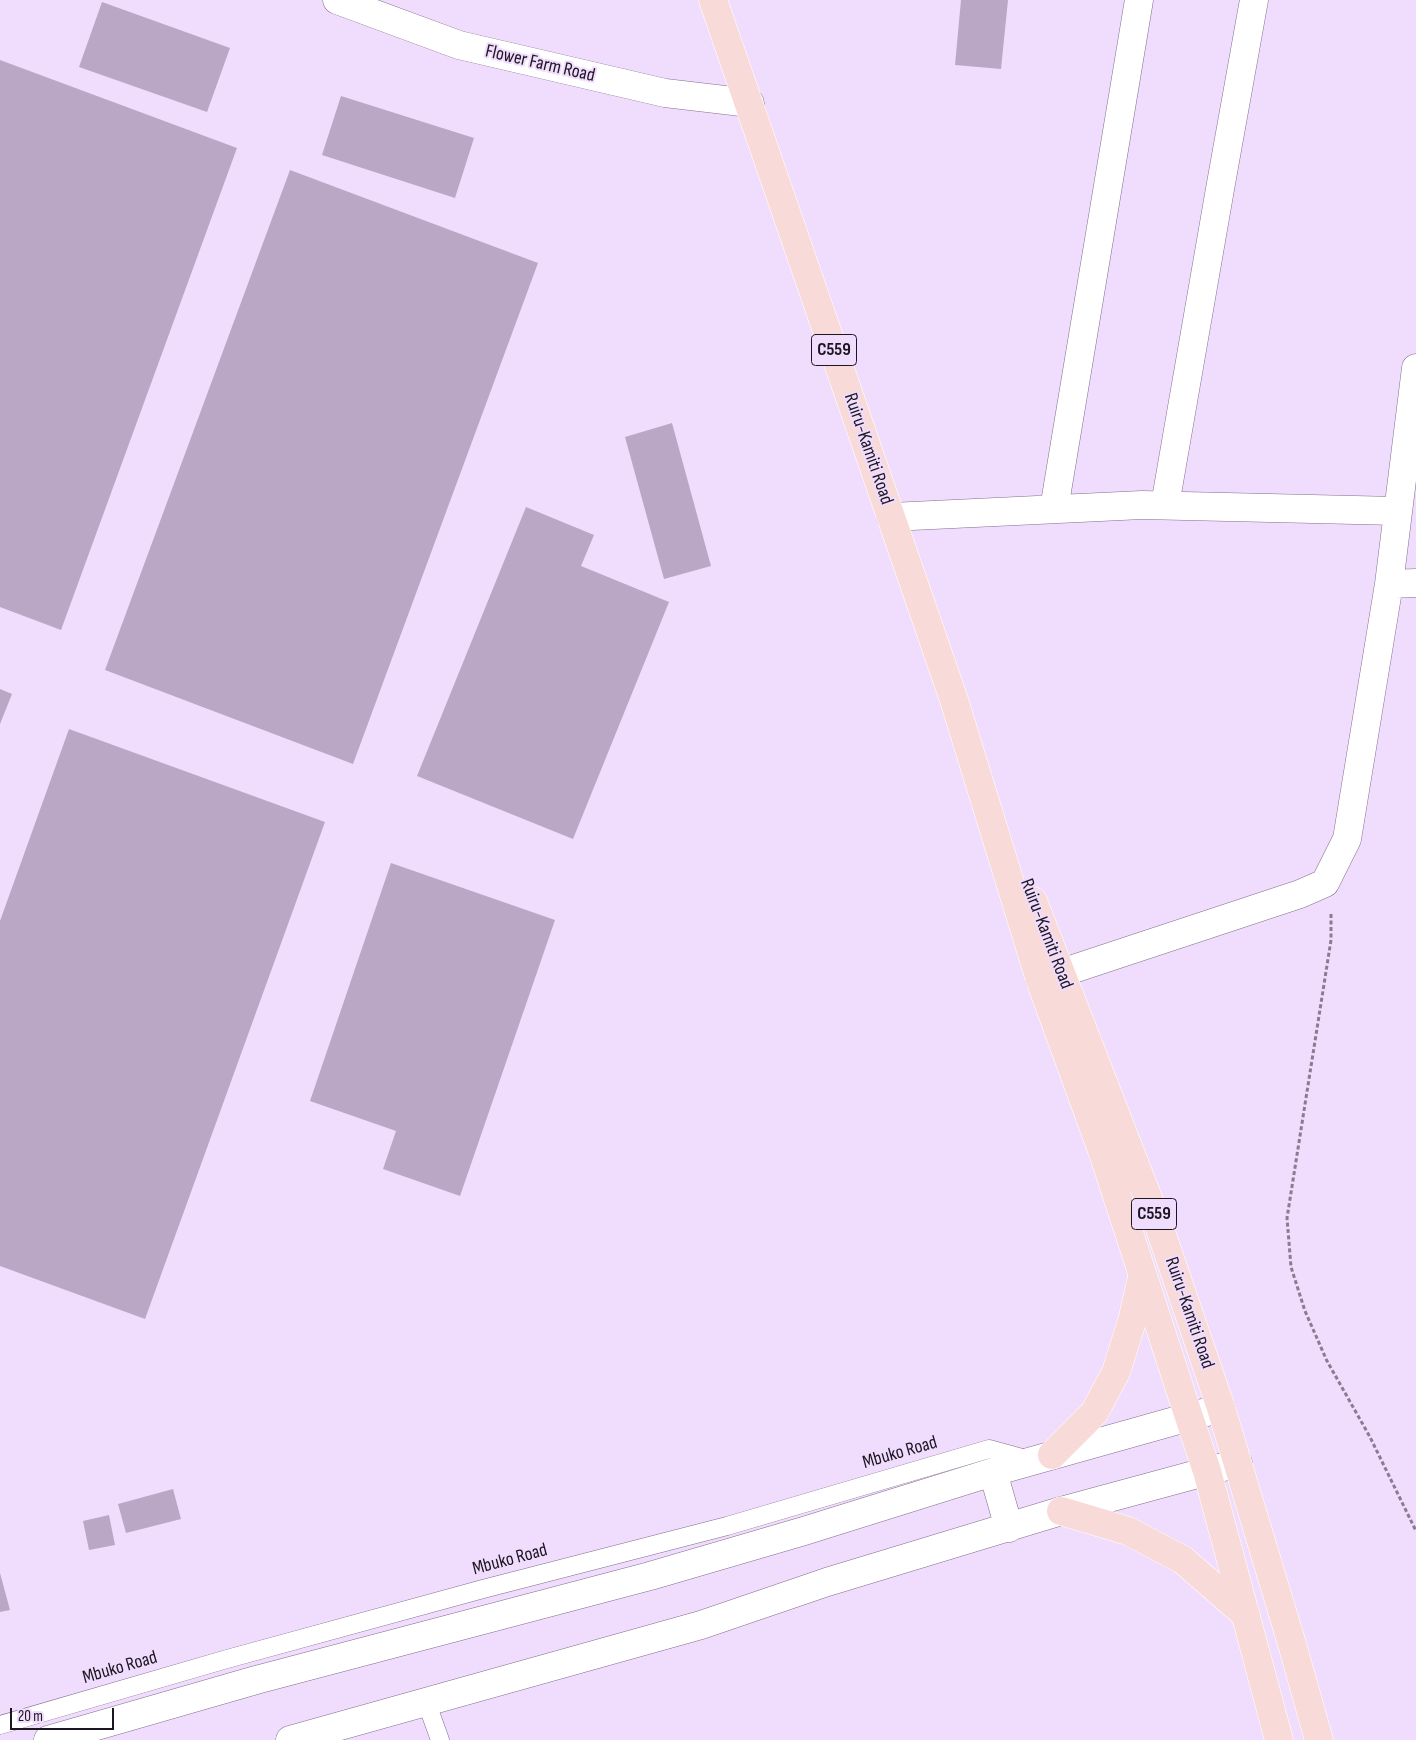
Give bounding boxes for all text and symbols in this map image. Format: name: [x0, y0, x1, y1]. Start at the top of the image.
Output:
street label: Flower Farm Road: [483, 40, 597, 88]
road number: C559: [812, 334, 856, 366]
street label: Ruiru-Kamiti Road: [838, 390, 898, 508]
street label: Ruiru-Kamiti Road: [1015, 876, 1077, 992]
road number: C559: [1132, 1198, 1176, 1230]
street label: Ruiru-Kamiti Road: [1159, 1254, 1219, 1372]
street label: Mbuko Road: [860, 1431, 940, 1475]
street label: Mbuko Road: [470, 1539, 550, 1581]
street label: Mbuko Road: [80, 1646, 160, 1690]
scale bar: [12, 1698, 116, 1730]
text: 20 m: [18, 1707, 43, 1726]

